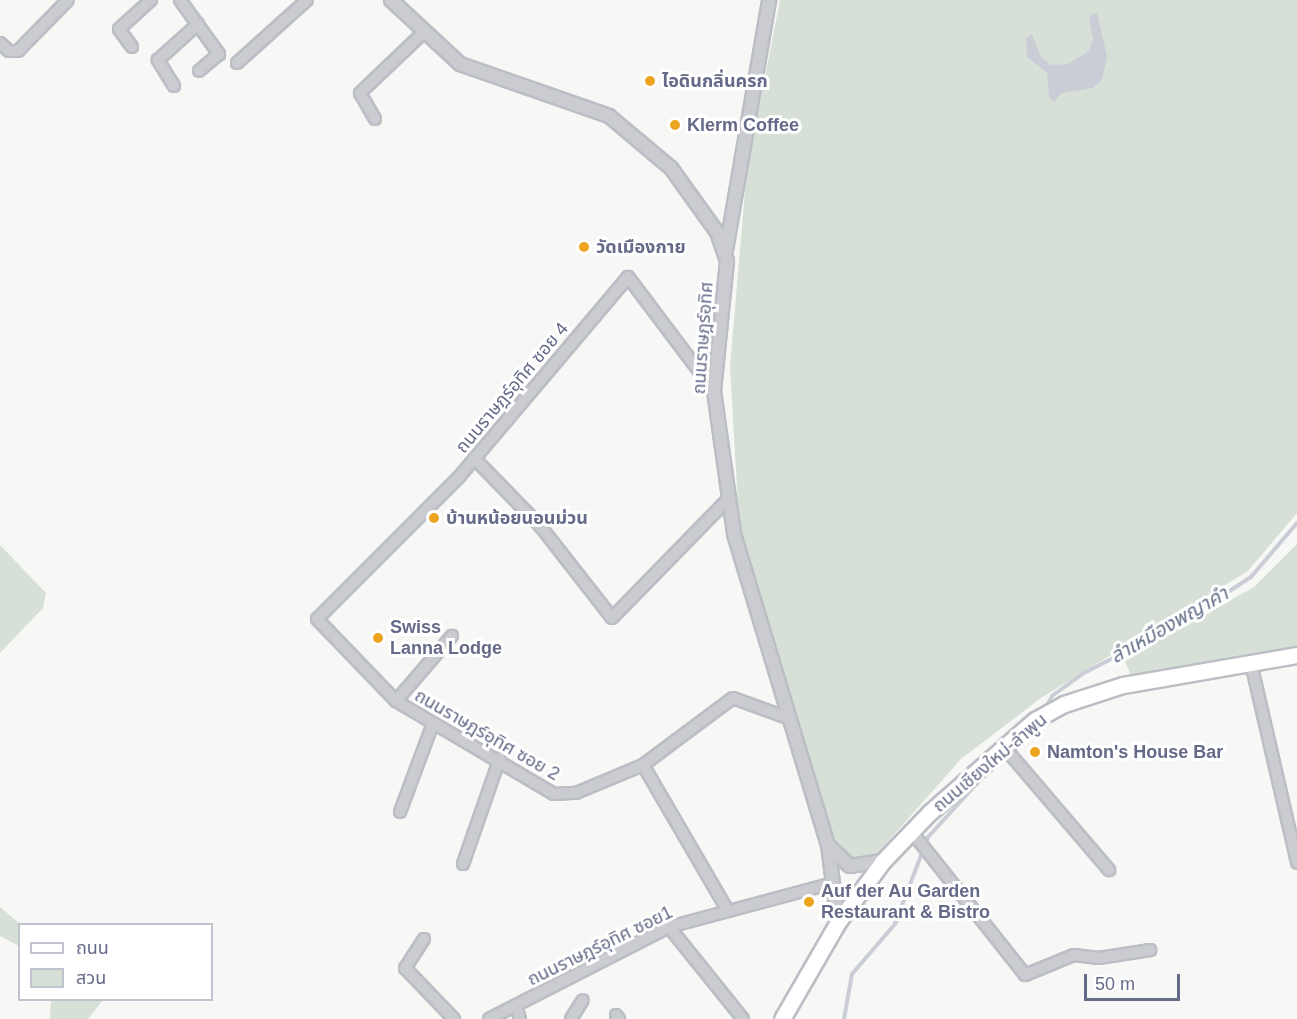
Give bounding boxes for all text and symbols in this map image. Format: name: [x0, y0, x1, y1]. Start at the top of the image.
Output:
place label: ไอดินกลิ่นครก: [662, 70, 768, 92]
marker: ไอดินกลิ่นครก: [643, 74, 657, 88]
place label: Klerm Coffee: [687, 114, 799, 136]
marker: Klerm Coffee: [668, 118, 682, 132]
place label: วัดเมืองกาย: [596, 236, 686, 258]
marker: วัดเมืองกาย: [577, 240, 591, 254]
street label: ถนนราษฎร์อุทิศ: [688, 281, 718, 395]
street label: ถนนราษฎร์อุทิศ ซอย 4: [451, 318, 573, 458]
place label: บ้านหน้อยนอนม่วน: [446, 507, 588, 529]
marker: บ้านหน้อยนอนม่วน: [427, 511, 441, 525]
water label: ลำเหมืองพญาคำ: [1106, 582, 1232, 668]
place label: Swiss Lanna Lodge: [390, 617, 502, 660]
marker: Swiss Lanna Lodge: [371, 631, 385, 645]
street label: ถนนราษฎร์อุทิศ ซอย 2: [411, 685, 563, 785]
street label: ถนนเชียงใหม่-ลำพูน: [929, 709, 1051, 817]
place label: Namton's House Bar: [1047, 741, 1223, 763]
marker: Namton's House Bar: [1028, 745, 1042, 759]
place label: Auf der Au Garden Restaurant & Bistro: [821, 881, 990, 924]
marker: Auf der Au Garden Restaurant & Bistro: [802, 895, 816, 909]
street label: ถนนราษฎร์อุทิศ ซอย1: [524, 901, 676, 991]
legend: [18, 923, 213, 1001]
text: ถนน: [76, 938, 109, 958]
scale bar: [1087, 962, 1183, 1000]
text: สวน: [76, 968, 106, 988]
text: 50 m: [1095, 974, 1135, 994]

